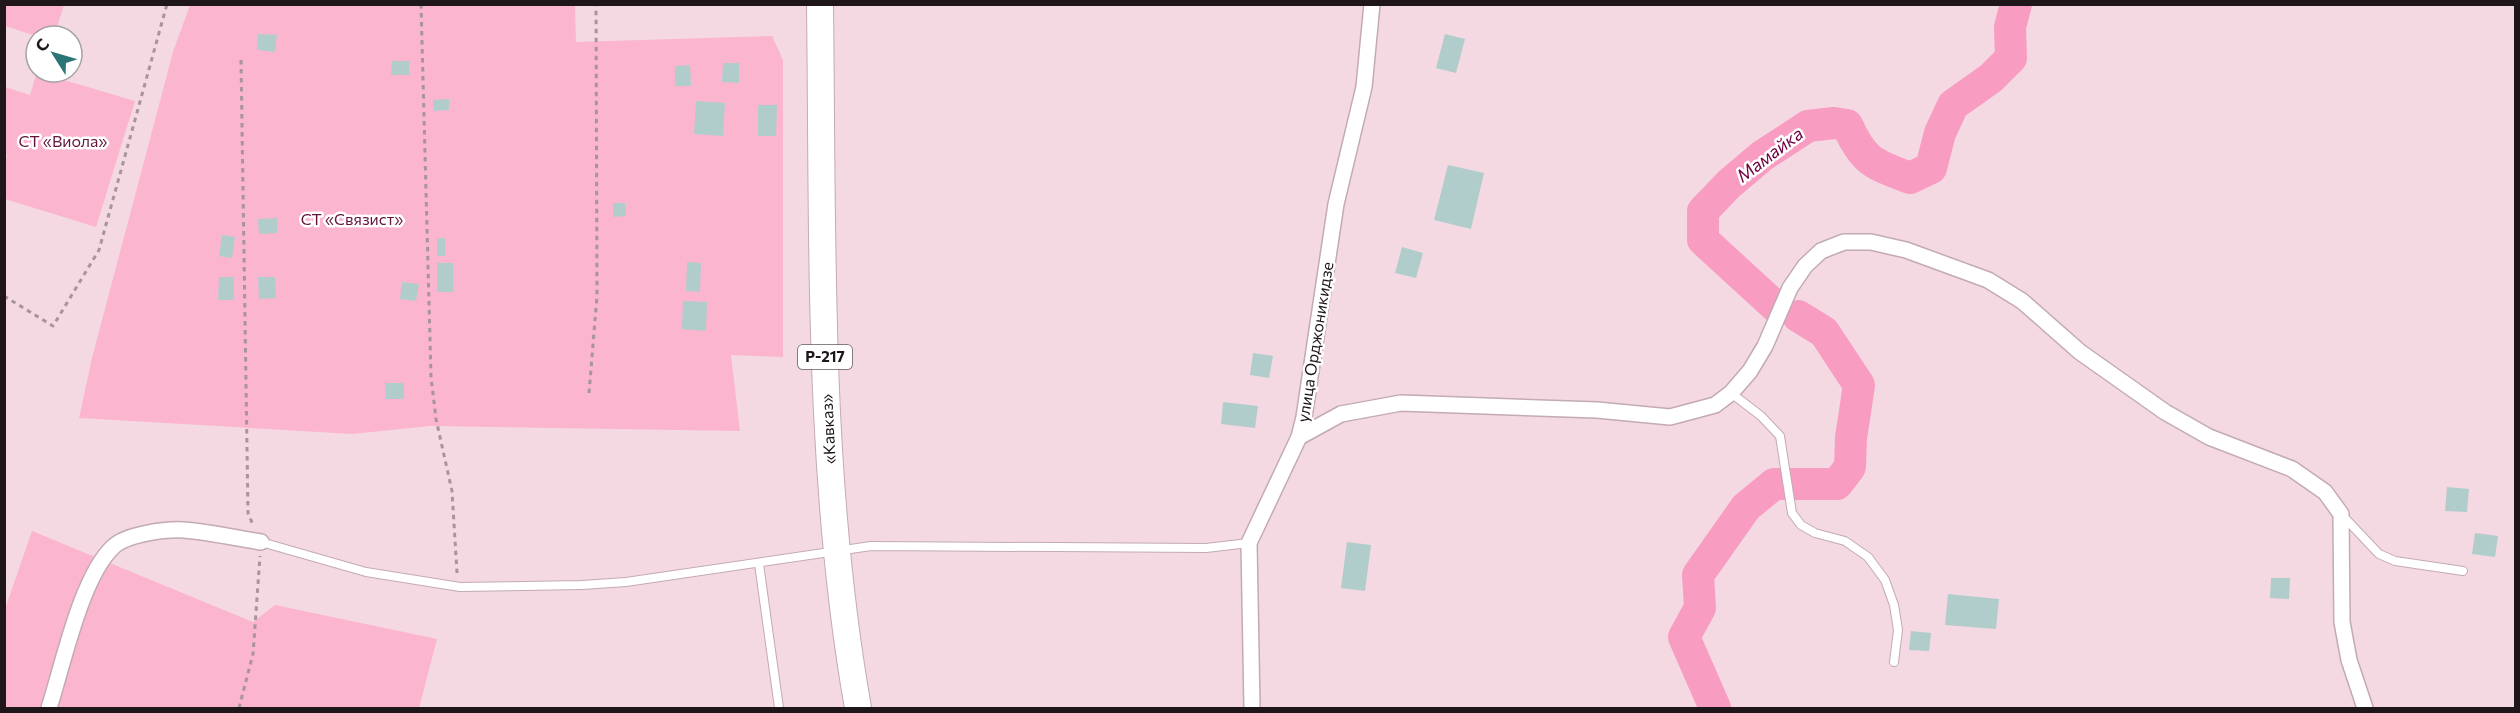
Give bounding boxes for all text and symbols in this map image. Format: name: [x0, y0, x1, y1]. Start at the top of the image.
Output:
north arrow: [24, 24, 84, 84]
text: С: [31, 35, 53, 55]
water label: Мамайка: [1732, 122, 1807, 186]
park label: СТ «Виола»: [19, 131, 107, 150]
park label: СТ «Связист»: [301, 209, 403, 228]
street label: улица Орджоникидзе: [1292, 260, 1337, 423]
road number: Р-217: [798, 345, 852, 369]
street label: «Кавказ»: [816, 393, 839, 465]

